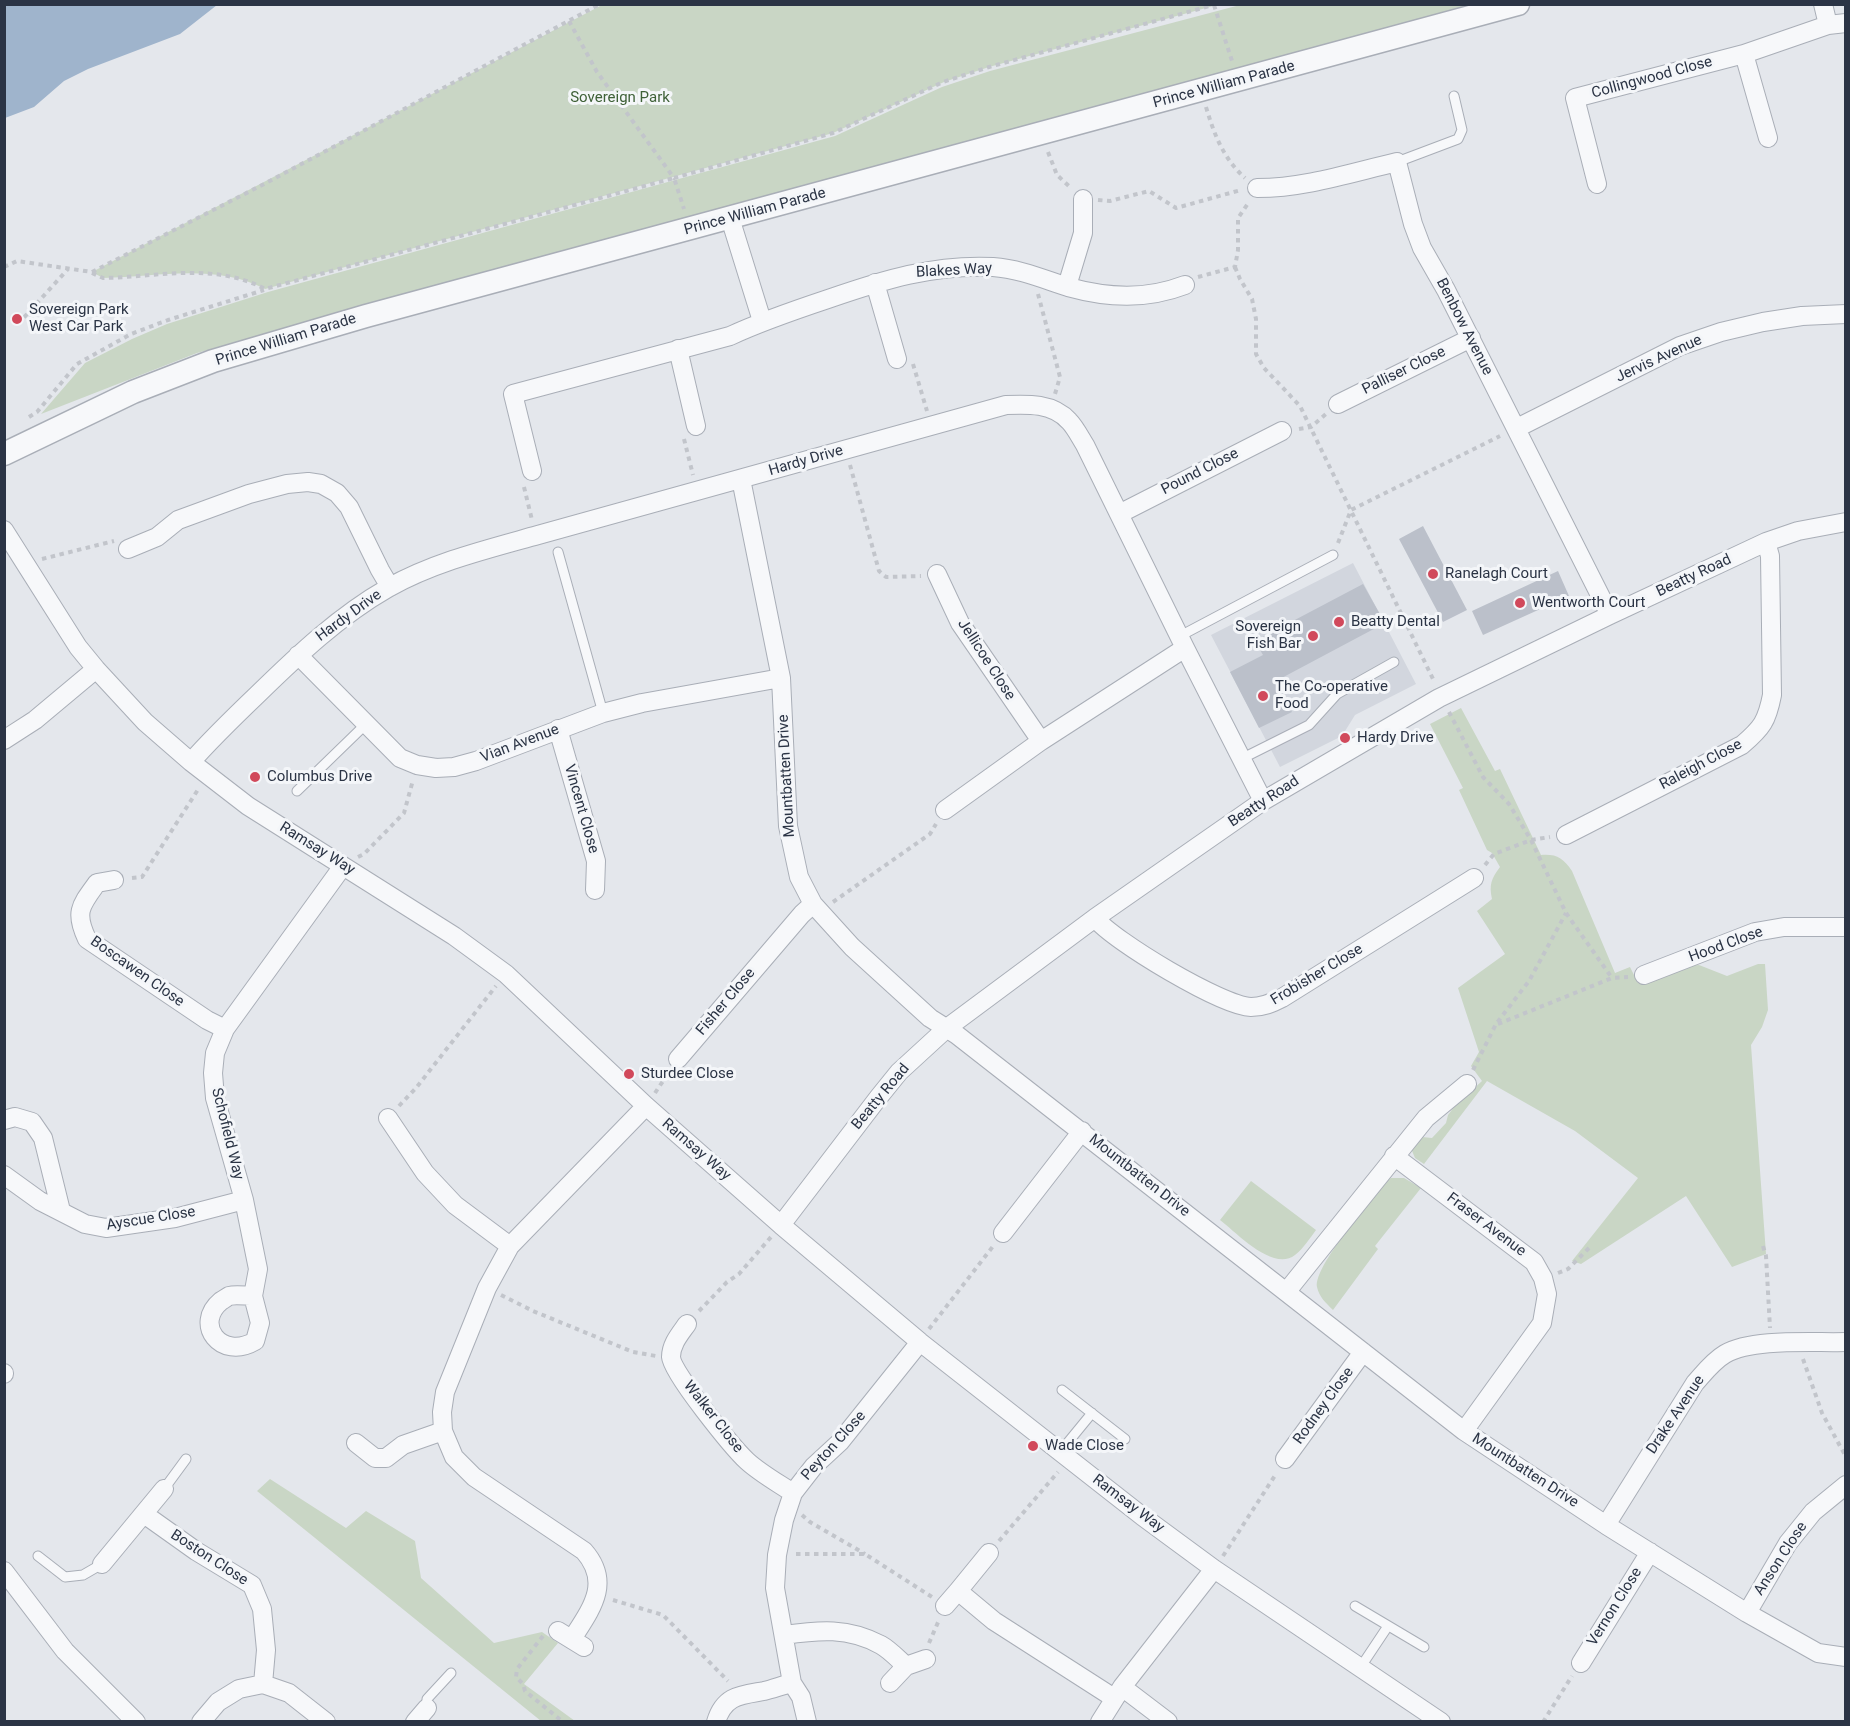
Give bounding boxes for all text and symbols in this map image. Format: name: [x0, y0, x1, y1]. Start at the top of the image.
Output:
street label: Collingwood Close: [1590, 53, 1714, 103]
street label: Prince William Parade: [1151, 57, 1297, 113]
park label: Sovereign Park: [570, 89, 670, 107]
street label: Prince William Parade: [682, 184, 828, 240]
street label: Blakes Way: [915, 260, 993, 282]
street label: Benbow Avenue: [1432, 275, 1496, 379]
place label: Sovereign Park West Car Park: [29, 301, 129, 336]
street label: Prince William Parade: [214, 310, 358, 370]
marker: Sovereign Park West Car Park: [10, 312, 24, 326]
street label: Jervis Avenue: [1613, 331, 1705, 387]
street label: Palliser Close: [1359, 343, 1449, 399]
street label: Hardy Drive: [767, 442, 845, 480]
street label: Pound Close: [1158, 445, 1242, 499]
street label: Beatty Road: [1654, 551, 1734, 601]
place label: Ranelagh Court: [1445, 565, 1548, 583]
marker: Ranelagh Court: [1426, 567, 1440, 581]
street label: Hardy Drive: [313, 586, 385, 646]
place label: Wentworth Court: [1532, 594, 1645, 612]
marker: Wentworth Court: [1513, 596, 1527, 610]
place label: Beatty Dental: [1351, 613, 1440, 631]
marker: Beatty Dental: [1332, 615, 1346, 629]
street label: Jellicoe Close: [953, 616, 1019, 704]
place label: Sovereign Fish Bar: [1235, 618, 1301, 653]
marker: Sovereign Fish Bar: [1306, 629, 1320, 643]
place label: The Co-operative Food: [1275, 678, 1388, 713]
marker: The Co-operative Food: [1256, 689, 1270, 703]
street label: Mountbatten Drive: [775, 714, 799, 838]
street label: Vian Avenue: [478, 721, 562, 767]
place label: Hardy Drive: [1357, 729, 1434, 747]
marker: Hardy Drive: [1338, 731, 1352, 745]
street label: Raleigh Close: [1657, 736, 1745, 794]
street label: Vincent Close: [560, 762, 602, 856]
place label: Columbus Drive: [267, 768, 372, 786]
marker: Columbus Drive: [248, 770, 262, 784]
street label: Beatty Road: [1225, 773, 1303, 831]
street label: Ramsay Way: [276, 819, 358, 879]
street label: Hood Close: [1686, 923, 1766, 967]
street label: Boscawen Close: [87, 933, 187, 1011]
street label: Frobisher Close: [1268, 940, 1366, 1010]
street label: Fisher Close: [693, 965, 759, 1039]
street label: Beatty Road: [848, 1060, 914, 1134]
place label: Sturdee Close: [641, 1065, 734, 1083]
marker: Sturdee Close: [622, 1067, 636, 1081]
street label: Schofield Way: [207, 1086, 247, 1182]
street label: Ramsay Way: [658, 1115, 734, 1185]
street label: Mountbatten Drive: [1085, 1131, 1193, 1221]
street label: Fraser Avenue: [1443, 1189, 1529, 1261]
street label: Ayscue Close: [105, 1203, 197, 1235]
street label: Rodney Close: [1290, 1364, 1358, 1448]
street label: Drake Avenue: [1643, 1372, 1709, 1458]
street label: Walker Close: [679, 1377, 747, 1457]
street label: Peyton Close: [798, 1408, 870, 1484]
street label: Mountbatten Drive: [1468, 1430, 1582, 1512]
place label: Wade Close: [1045, 1437, 1124, 1455]
marker: Wade Close: [1026, 1439, 1040, 1453]
street label: Ramsay Way: [1088, 1471, 1168, 1537]
street label: Anson Close: [1751, 1519, 1811, 1599]
street label: Boston Close: [167, 1526, 251, 1590]
street label: Vernon Close: [1584, 1565, 1646, 1649]

